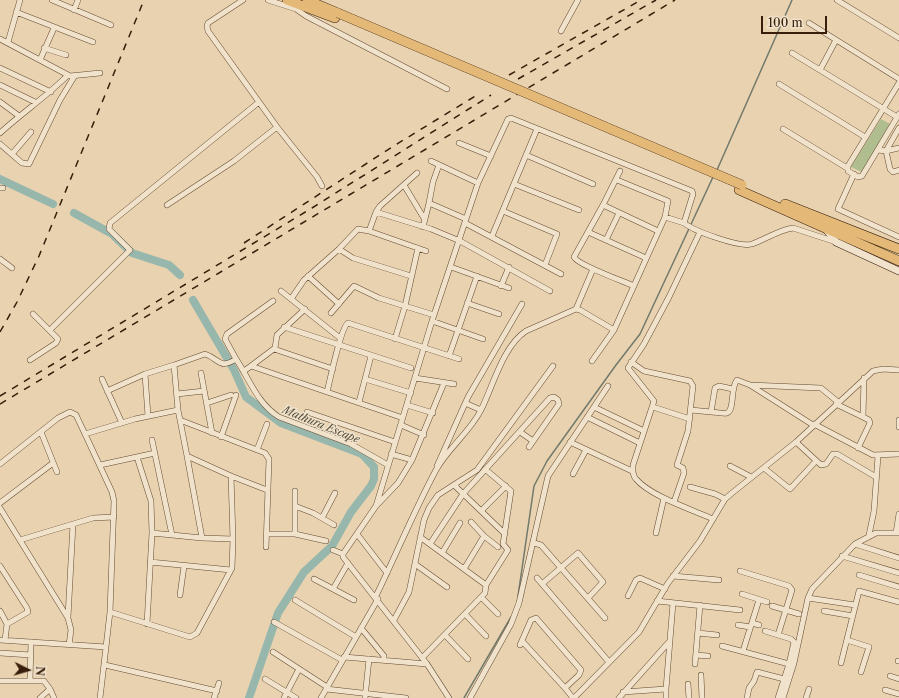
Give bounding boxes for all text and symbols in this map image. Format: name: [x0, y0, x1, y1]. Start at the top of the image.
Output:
scale bar: [763, 8, 829, 34]
text: 100 m: [768, 15, 803, 30]
water label: Mathura Escape: [280, 403, 362, 447]
north arrow: [8, 650, 48, 690]
text: N: [33, 666, 47, 676]

